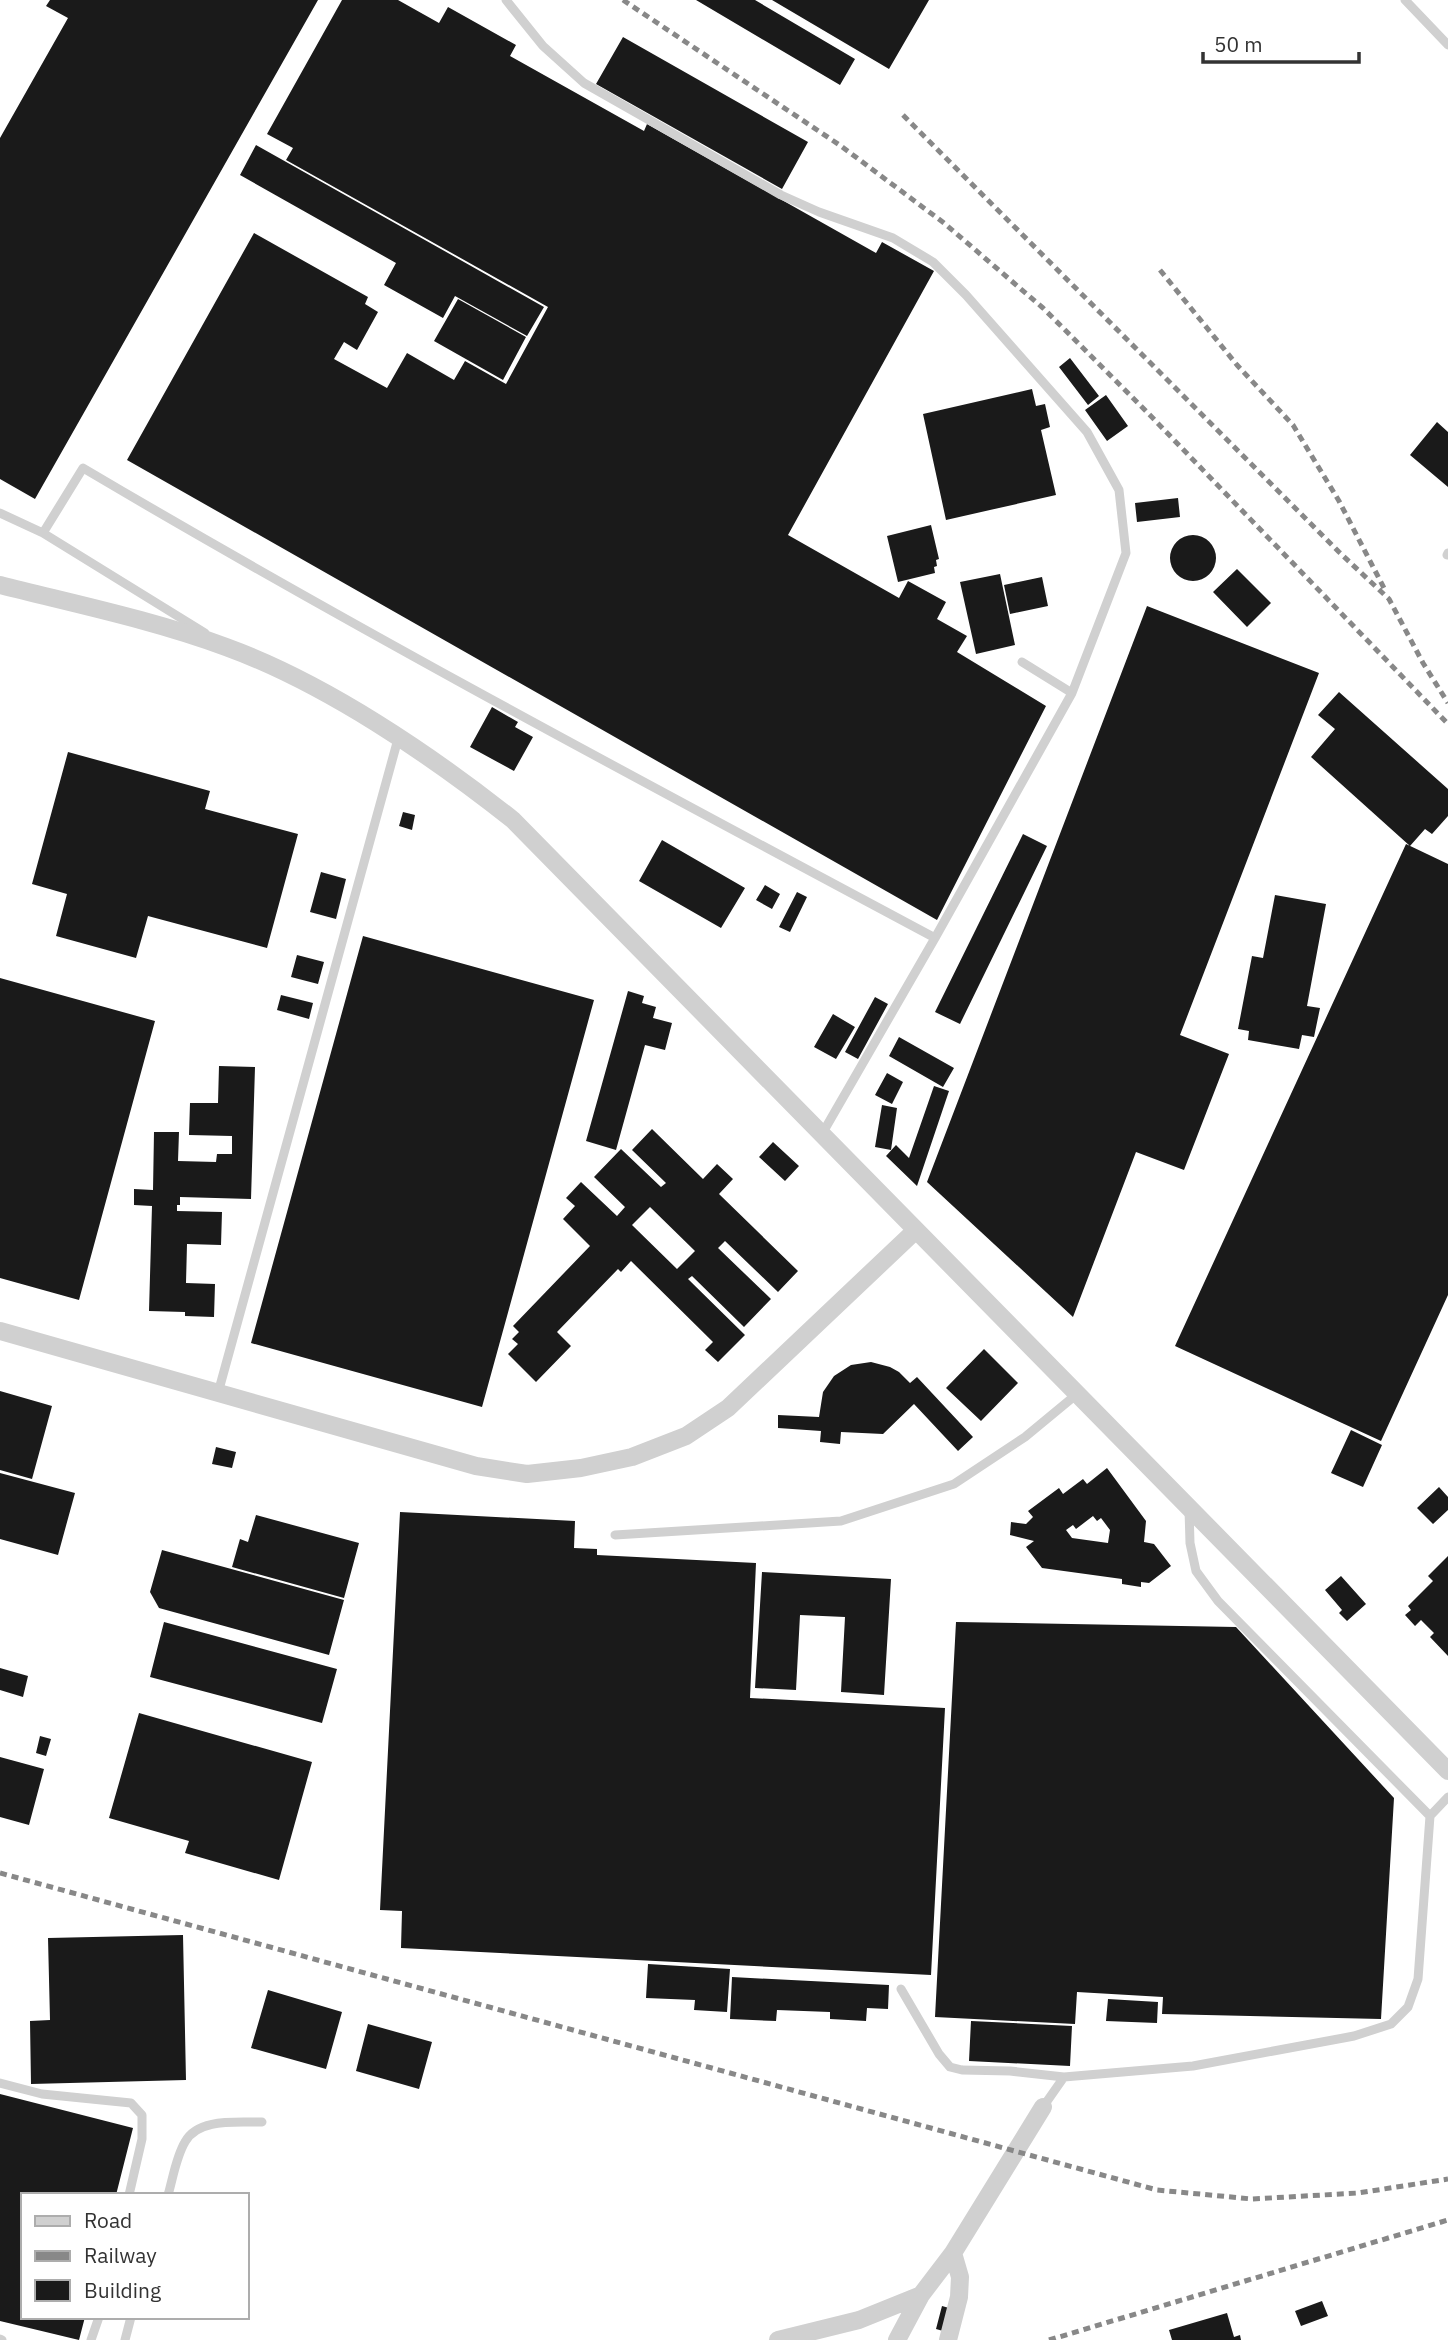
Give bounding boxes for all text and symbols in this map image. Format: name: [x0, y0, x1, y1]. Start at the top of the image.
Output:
scale bar: [1203, 21, 1359, 65]
text: 50 m: [1214, 30, 1263, 58]
legend: [21, 2193, 248, 2319]
text: Road: [84, 2206, 132, 2234]
text: Railway: [84, 2241, 157, 2269]
text: Building: [84, 2276, 161, 2304]

